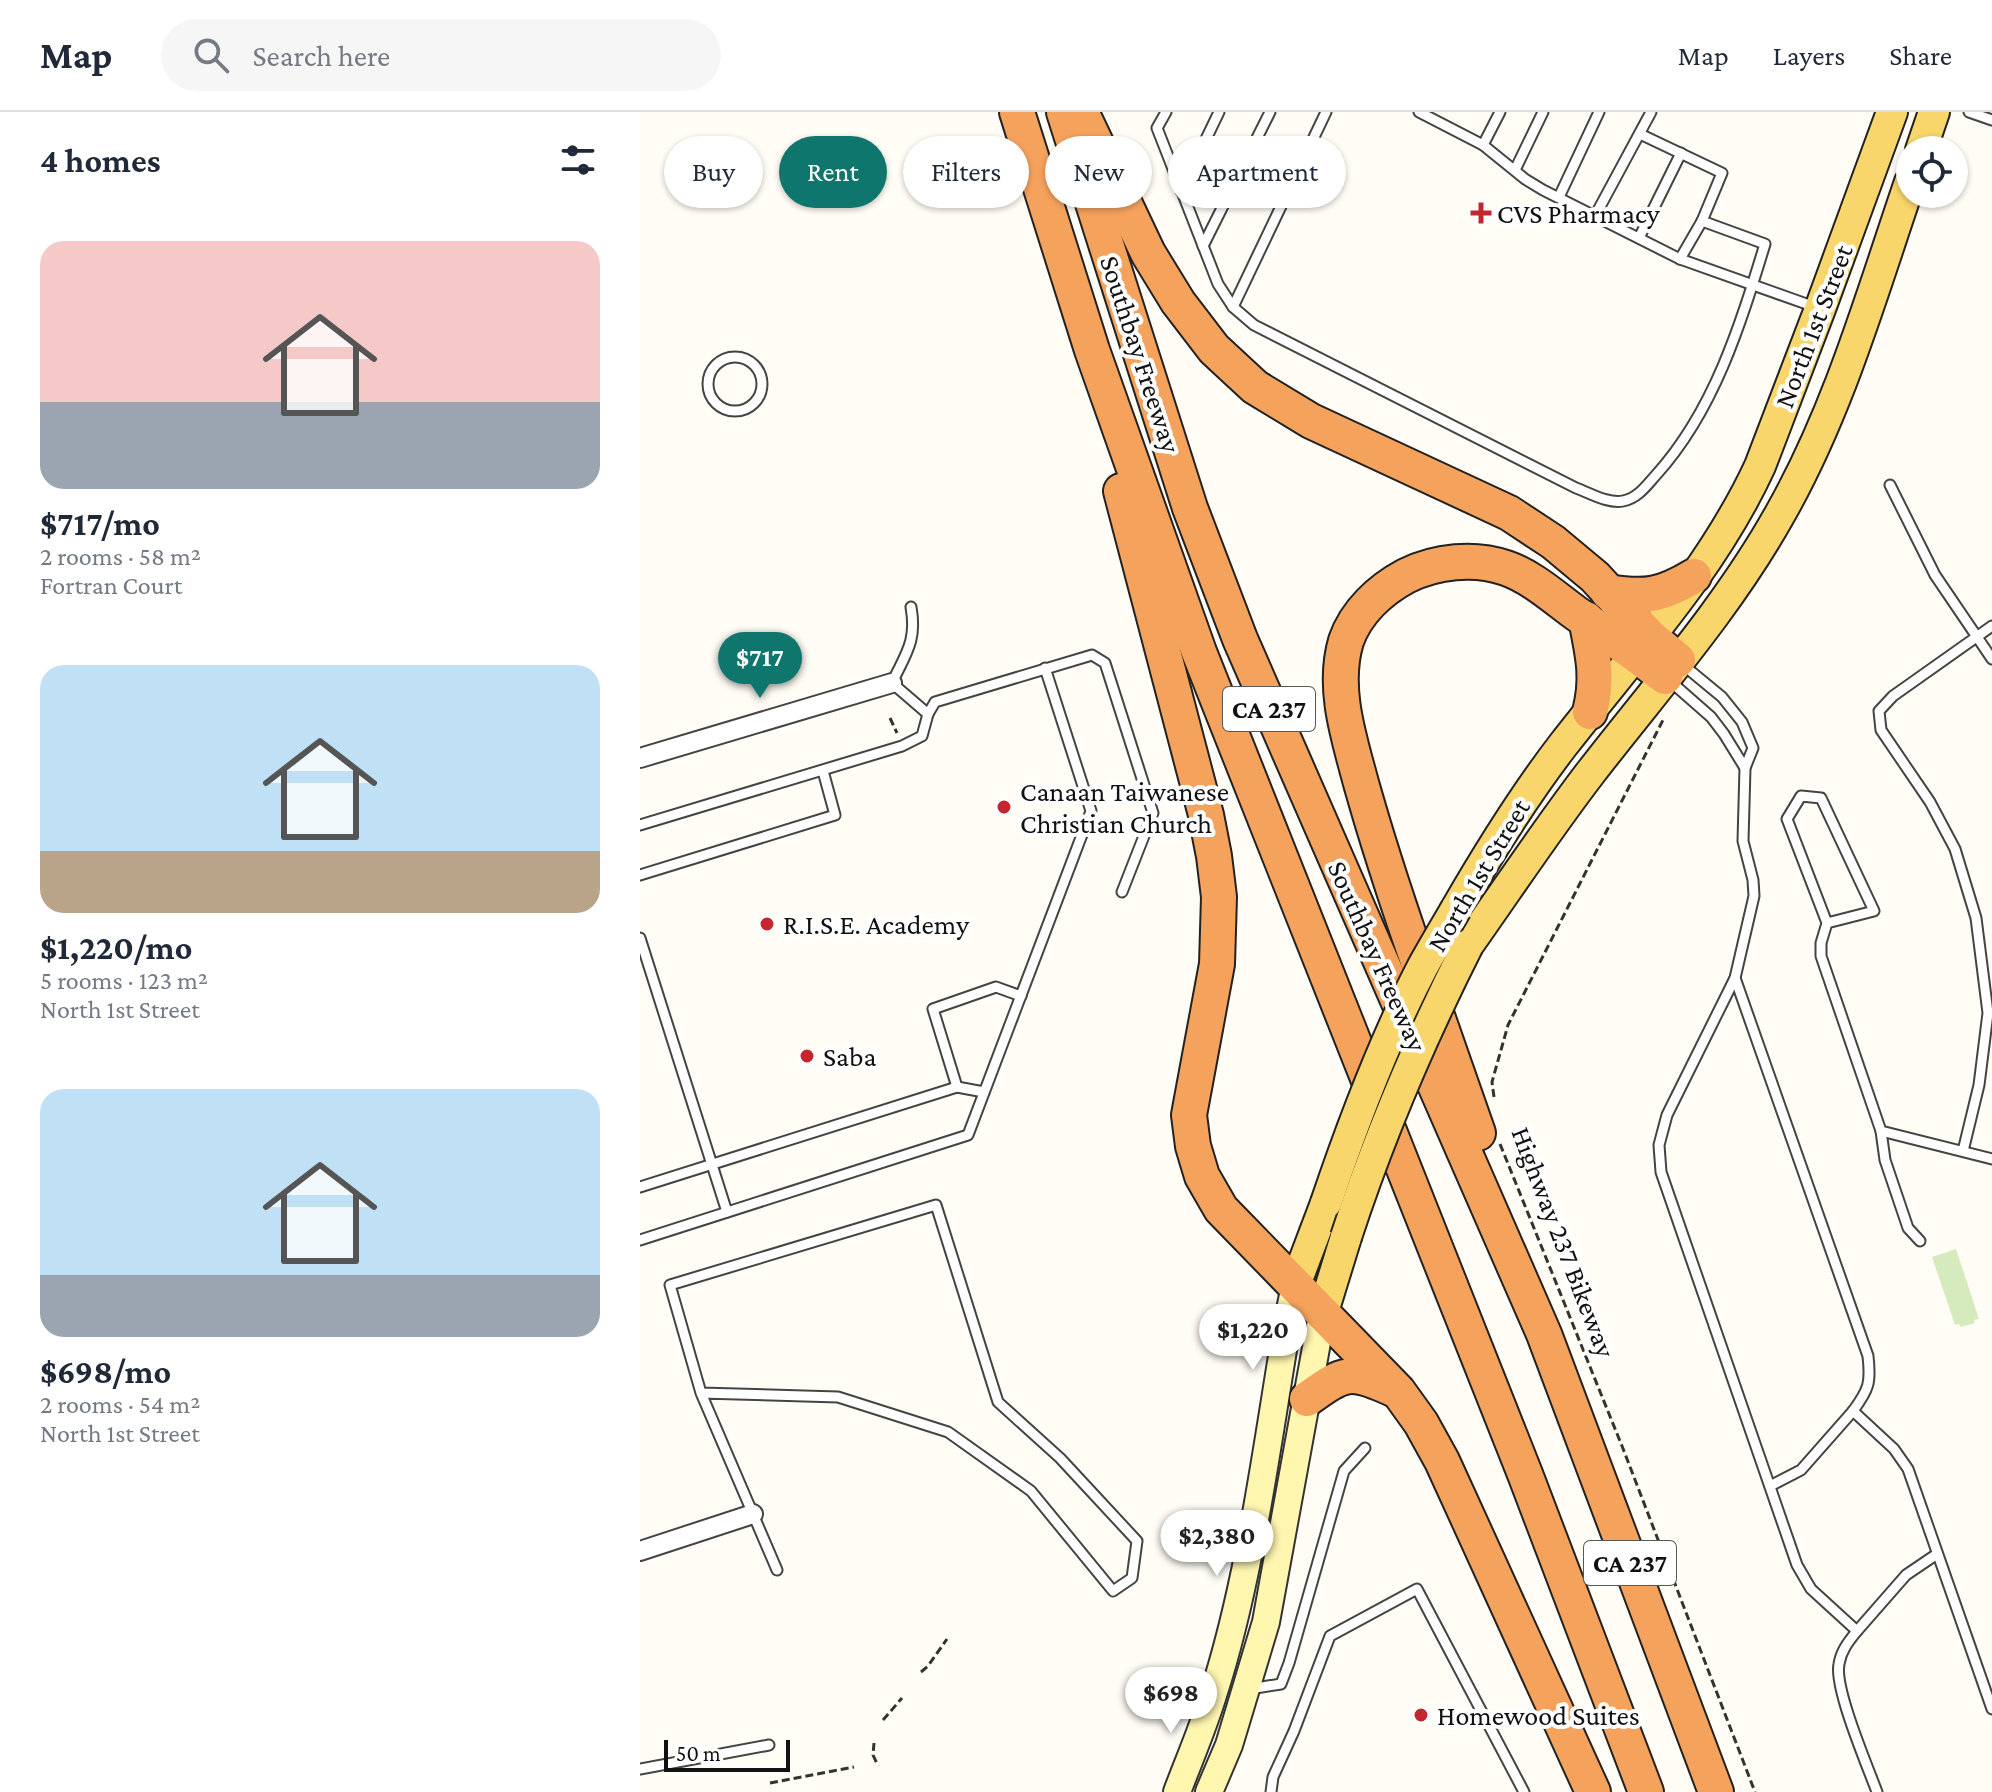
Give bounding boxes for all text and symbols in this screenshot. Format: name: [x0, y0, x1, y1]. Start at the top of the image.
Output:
search box: [161, 19, 721, 91]
icon: search: [189, 33, 233, 77]
text: Map: [40, 34, 113, 76]
text: Search here: [253, 39, 390, 72]
text: Map: [1678, 40, 1729, 71]
text: Layers: [1773, 40, 1845, 71]
text: Share: [1889, 40, 1952, 71]
chip: Buy: [664, 136, 763, 208]
chip: Rent: [779, 136, 887, 208]
chip: Filters: [903, 136, 1029, 208]
chip: New: [1045, 136, 1152, 208]
chip: Apartment: [1168, 136, 1346, 208]
map controls: [1896, 136, 1968, 208]
button: locate: [1896, 136, 1968, 208]
icon: filters: [556, 138, 600, 182]
text: 4 homes: [40, 142, 161, 179]
place label: CVS Pharmacy: [1497, 198, 1661, 229]
marker: CVS Pharmacy: [1472, 204, 1490, 222]
street label: North 1st Street: [1768, 240, 1859, 412]
street label: Southbay Freeway: [1094, 252, 1187, 458]
icon: home: [248, 293, 392, 437]
text: $717/mo: [40, 505, 160, 542]
text: 2 rooms · 58 m²: [40, 542, 201, 571]
text: Fortran Court: [40, 571, 182, 600]
pin: $717: [713, 632, 807, 700]
text: $717: [736, 643, 784, 672]
road number: CA 237: [1223, 687, 1315, 731]
icon: home: [248, 717, 392, 861]
place label: Canaan Taiwanese Christian Church: [1020, 776, 1229, 839]
street label: North 1st Street: [1421, 793, 1536, 957]
marker: Canaan Taiwanese Christian Church: [995, 798, 1013, 816]
street label: Southbay Freeway: [1322, 856, 1434, 1057]
place label: R.I.S.E. Academy: [783, 909, 970, 940]
marker: R.I.S.E. Academy: [758, 915, 776, 933]
text: $1,220/mo: [40, 929, 192, 966]
text: 5 rooms · 123 m²: [40, 966, 208, 995]
text: North 1st Street: [40, 995, 200, 1024]
place label: Saba: [823, 1041, 876, 1072]
marker: Saba: [798, 1047, 816, 1065]
street label: Highway 237 Bikeway: [1505, 1123, 1622, 1363]
icon: home: [248, 1141, 392, 1285]
pin: $1,220: [1188, 1304, 1318, 1372]
text: $1,220: [1217, 1315, 1289, 1344]
text: $698/mo: [40, 1353, 171, 1390]
text: 2 rooms · 54 m²: [40, 1390, 200, 1419]
text: North 1st Street: [40, 1419, 200, 1448]
pin: $2,380: [1152, 1510, 1282, 1578]
text: $2,380: [1178, 1521, 1256, 1550]
road number: CA 237: [1584, 1541, 1676, 1585]
pin: $698: [1124, 1667, 1218, 1735]
text: $698: [1143, 1678, 1199, 1707]
place label: Homewood Suites: [1437, 1700, 1640, 1731]
marker: Homewood Suites: [1412, 1706, 1430, 1724]
scale bar: [664, 1736, 790, 1772]
text: 50 m: [676, 1741, 721, 1766]

